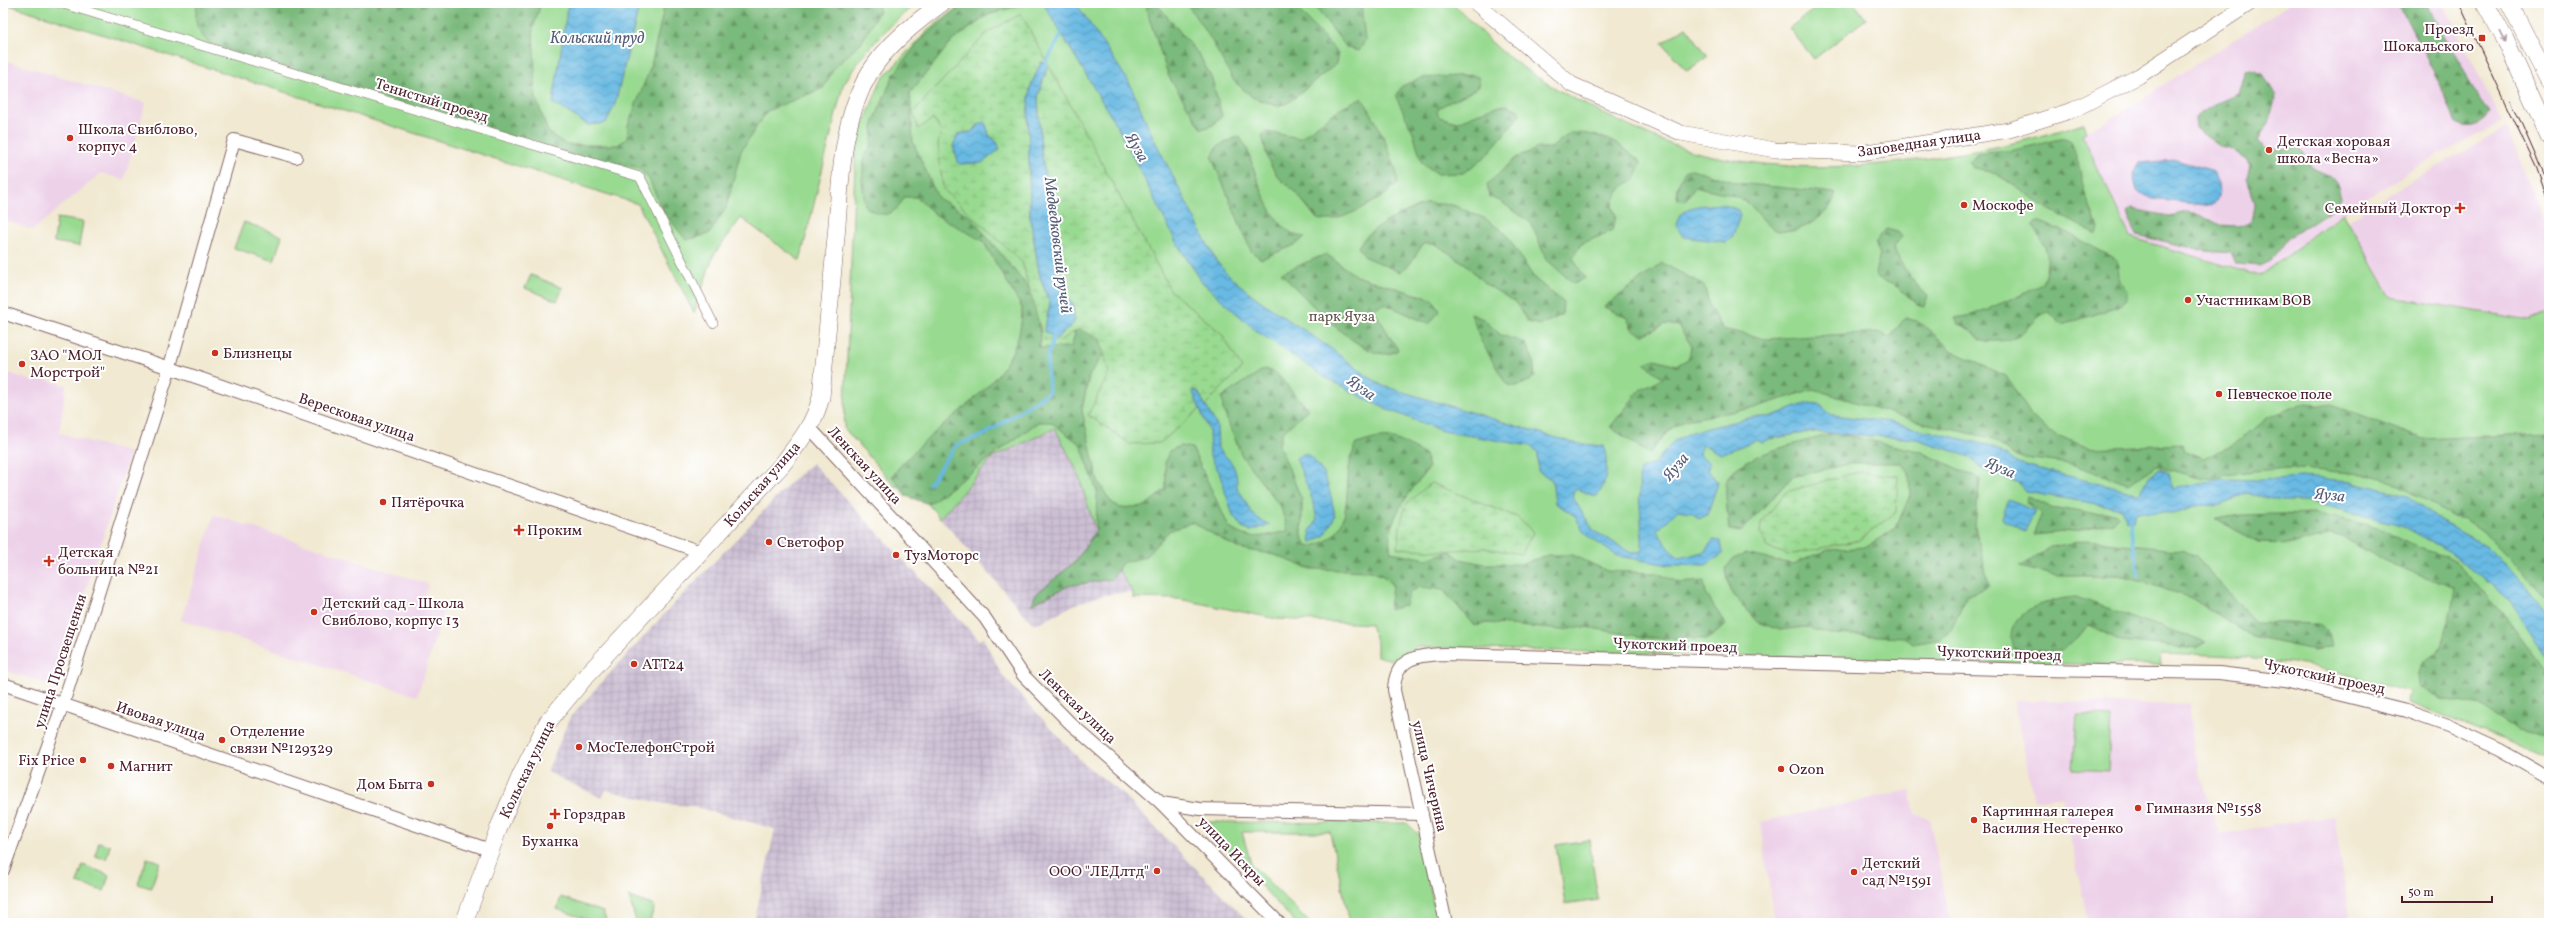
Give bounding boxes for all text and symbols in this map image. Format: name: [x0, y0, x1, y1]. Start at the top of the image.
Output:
place label: Проезд Шокальского: [2383, 20, 2474, 58]
water label: Кольский пруд: [550, 28, 645, 50]
one-way arrow: [2500, 31, 2508, 43]
marker: Проезд Шокальского: [2477, 33, 2487, 43]
street label: Тенистый проезд: [372, 74, 491, 129]
place label: Школа Свиблово, корпус 4: [78, 120, 198, 158]
street label: Заповедная улица: [1856, 125, 1982, 164]
water label: Яуза: [1119, 128, 1154, 167]
place label: Детская хоровая школа «Весна»: [2277, 132, 2391, 170]
marker: Школа Свиблово, корпус 4: [65, 133, 75, 143]
marker: Детская хоровая школа «Весна»: [2264, 145, 2274, 155]
water label: Медведковский ручей: [1038, 175, 1076, 315]
place label: Москофе: [1972, 196, 2034, 217]
place label: Семейный Доктор: [2325, 199, 2451, 220]
marker: Москофе: [1959, 200, 1969, 210]
marker: Семейный Доктор: [2454, 202, 2466, 214]
place label: Участникам ВОВ: [2196, 291, 2311, 312]
marker: Участникам ВОВ: [2183, 295, 2193, 305]
park label: парк Яуза: [1309, 307, 1375, 328]
place label: Близнецы: [223, 344, 293, 365]
place label: ЗАО "МОЛ Морстрой": [30, 346, 105, 384]
marker: Близнецы: [210, 348, 220, 358]
marker: ЗАО "МОЛ Морстрой": [17, 359, 27, 369]
water label: Яуза: [1341, 370, 1380, 407]
place label: Певческое поле: [2227, 385, 2332, 406]
street label: Вересковая улица: [295, 389, 418, 448]
marker: Певческое поле: [2214, 389, 2224, 399]
street label: Ленская улица: [822, 422, 906, 510]
street label: Кольская улица: [720, 438, 806, 532]
water label: Яуза: [1658, 448, 1695, 487]
water label: Яуза: [1981, 453, 2019, 485]
water label: Яуза: [2313, 483, 2346, 509]
place label: Пятёрочка: [391, 493, 465, 514]
marker: Пятёрочка: [378, 497, 388, 507]
place label: Проким: [527, 521, 582, 542]
marker: Проким: [514, 525, 524, 535]
place label: Светофор: [777, 533, 844, 554]
marker: Светофор: [764, 537, 774, 547]
place label: Детская больница №21: [58, 543, 159, 581]
place label: ТузМоторс: [904, 546, 979, 567]
marker: ТузМоторс: [891, 550, 901, 560]
marker: Детская больница №21: [43, 555, 55, 567]
street label: улица Просвещения: [30, 591, 93, 731]
place label: Детский сад - Школа Свиблово, корпус 13: [322, 594, 464, 632]
marker: Детский сад - Школа Свиблово, корпус 13: [309, 607, 319, 617]
street label: Чукотский проезд: [1612, 634, 1738, 659]
street label: Чукотский проезд: [1936, 642, 2062, 667]
street label: Чукотский проезд: [2261, 654, 2387, 701]
place label: АТТ24: [642, 655, 685, 676]
marker: АТТ24: [629, 659, 639, 669]
street label: Ленская улица: [1033, 665, 1120, 750]
street label: Ивовая улица: [113, 697, 208, 748]
street label: Кольская улица: [495, 717, 561, 822]
street label: улица Чичерина: [1405, 718, 1452, 834]
place label: Отделение связи №129329: [230, 722, 333, 760]
marker: Отделение связи №129329: [217, 735, 227, 745]
place label: МосТелефонСтрой: [587, 738, 715, 759]
marker: МосТелефонСтрой: [574, 742, 584, 752]
place label: Fix Price: [18, 751, 75, 772]
marker: Fix Price: [78, 755, 88, 765]
place label: Магнит: [119, 757, 173, 778]
place label: Ozon: [1789, 760, 1824, 781]
marker: Магнит: [106, 761, 116, 771]
marker: Ozon: [1776, 764, 1786, 774]
place label: Дом Быта: [356, 775, 423, 796]
marker: Дом Быта: [426, 779, 436, 789]
place label: Гимназия №1558: [2146, 799, 2262, 820]
place label: Картинная галерея Василия Нестеренко: [1982, 802, 2123, 840]
marker: Гимназия №1558: [2133, 803, 2143, 813]
place label: Горздрав: [563, 805, 626, 826]
marker: Горздрав: [550, 809, 560, 819]
street label: улица Искры: [1192, 812, 1270, 892]
marker: Картинная галерея Василия Нестеренко: [1969, 815, 1979, 825]
marker: Буханка: [545, 821, 555, 831]
place label: Буханка: [521, 832, 579, 853]
place label: Детский сад №1591: [1862, 854, 1932, 892]
place label: ООО "ЛЕДлтд": [1049, 862, 1149, 883]
marker: ООО "ЛЕДлтд": [1152, 866, 1162, 876]
marker: Детский сад №1591: [1849, 867, 1859, 877]
scale bar: [2402, 878, 2492, 904]
text: 50 m: [2408, 885, 2434, 901]

